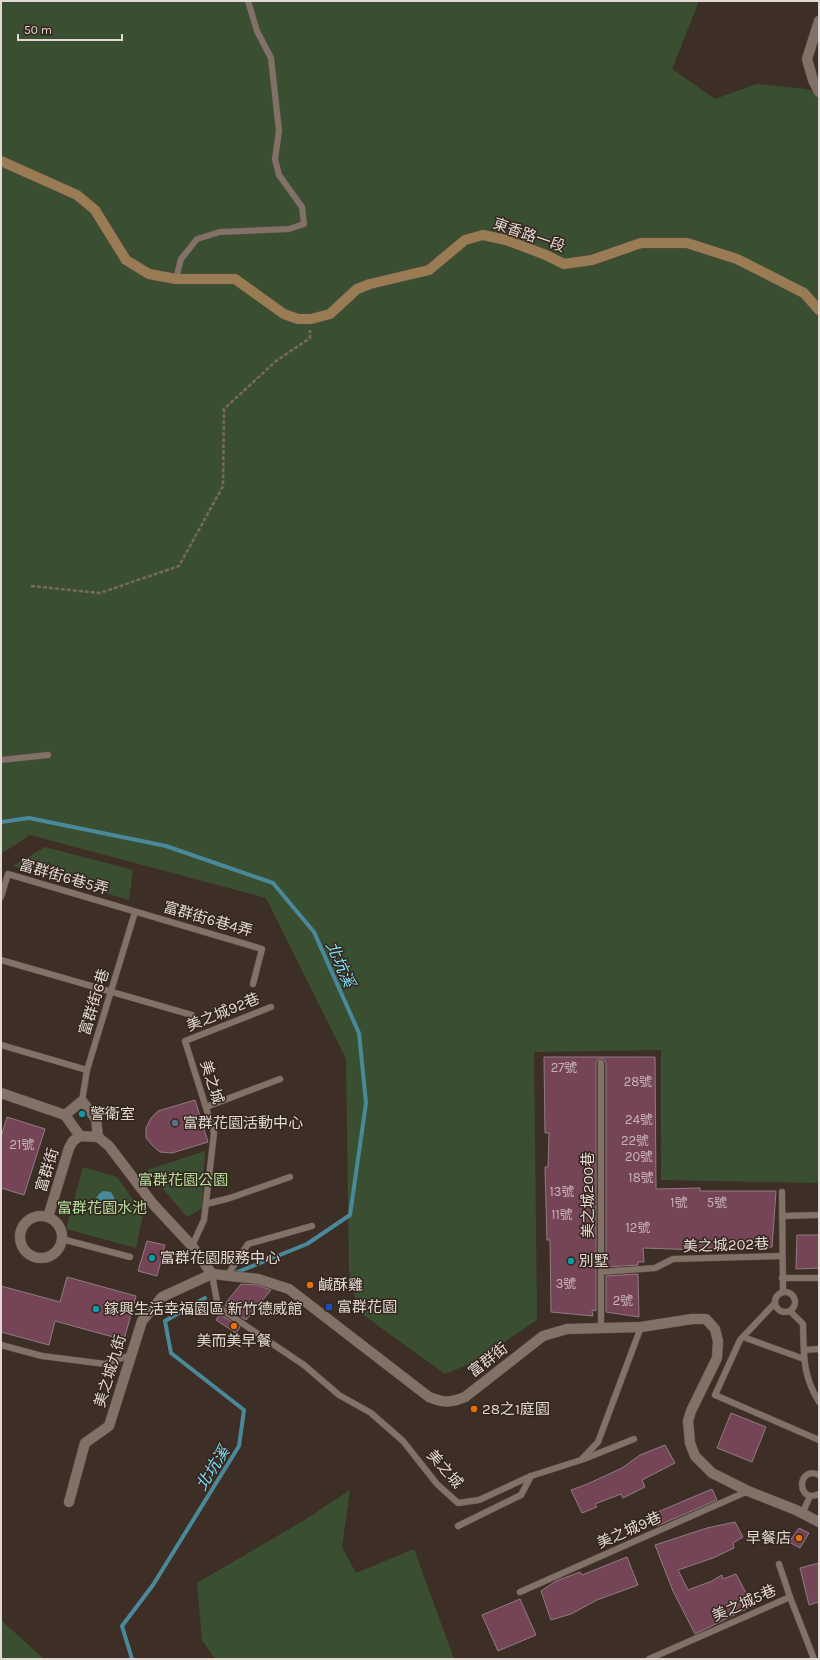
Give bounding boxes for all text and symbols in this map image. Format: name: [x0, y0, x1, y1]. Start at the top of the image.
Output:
scale bar: [18, 16, 122, 42]
text: 50 m: [24, 23, 52, 37]
street label: 東香路一段: [491, 214, 567, 256]
street label: 富群街6巷5弄: [17, 856, 111, 898]
street label: 富群街6巷4弄: [161, 898, 255, 940]
water label: 北坑溪: [322, 938, 360, 992]
street label: 富群街6巷: [75, 967, 113, 1037]
street label: 美之城92巷: [184, 989, 262, 1035]
street label: 美之城: [196, 1058, 228, 1106]
house number: 27號: [551, 1060, 577, 1075]
house number: 28號: [624, 1074, 652, 1089]
place label: 警衛室: [90, 1105, 135, 1123]
marker: 警衛室: [77, 1109, 87, 1119]
house number: 24號: [625, 1112, 653, 1127]
place label: 富群花園活動中心: [183, 1114, 303, 1132]
marker: 富群花園活動中心: [170, 1118, 180, 1128]
house number: 22號: [621, 1133, 649, 1148]
house number: 21號: [10, 1137, 34, 1152]
street label: 富群街: [32, 1146, 62, 1194]
house number: 20號: [625, 1149, 653, 1164]
street label: 美之城200巷: [579, 1152, 597, 1238]
house number: 18號: [628, 1170, 654, 1185]
park label: 富群花園公園: [138, 1171, 228, 1189]
house number: 13號: [550, 1184, 574, 1199]
house number: 1號: [670, 1195, 688, 1210]
house number: 5號: [707, 1195, 727, 1210]
park label: 富群花園水池: [57, 1199, 147, 1217]
house number: 11號: [551, 1207, 573, 1222]
house number: 12號: [626, 1220, 650, 1235]
street label: 美之城202巷: [683, 1234, 769, 1256]
place label: 富群花園服務中心: [160, 1249, 280, 1267]
place label: 別墅: [579, 1252, 609, 1270]
marker: 富群花園服務中心: [147, 1253, 157, 1263]
marker: 別墅: [566, 1256, 576, 1266]
place label: 鹹酥雞: [318, 1276, 363, 1294]
house number: 3號: [556, 1276, 576, 1291]
marker: 鹹酥雞: [305, 1280, 315, 1290]
house number: 2號: [613, 1293, 633, 1308]
place label: 富群花園: [337, 1298, 397, 1316]
place label: 鎵興生活幸福園區 新竹德威館: [104, 1300, 303, 1318]
marker: 富群花園: [324, 1302, 334, 1312]
marker: 鎵興生活幸福園區 新竹德威館: [91, 1304, 101, 1314]
marker: 美而美早餐: [229, 1321, 239, 1331]
street label: 美之城九街: [90, 1332, 130, 1410]
place label: 美而美早餐: [196, 1332, 272, 1350]
street label: 富群街: [465, 1339, 511, 1381]
place label: 28之1庭園: [482, 1400, 550, 1418]
marker: 28之1庭園: [469, 1404, 479, 1414]
water label: 北坑溪: [192, 1441, 234, 1494]
street label: 美之城: [423, 1446, 467, 1492]
street label: 美之城9巷: [594, 1508, 664, 1552]
place label: 早餐店: [746, 1529, 791, 1547]
marker: 早餐店: [794, 1533, 804, 1543]
street label: 美之城5巷: [709, 1581, 779, 1625]

